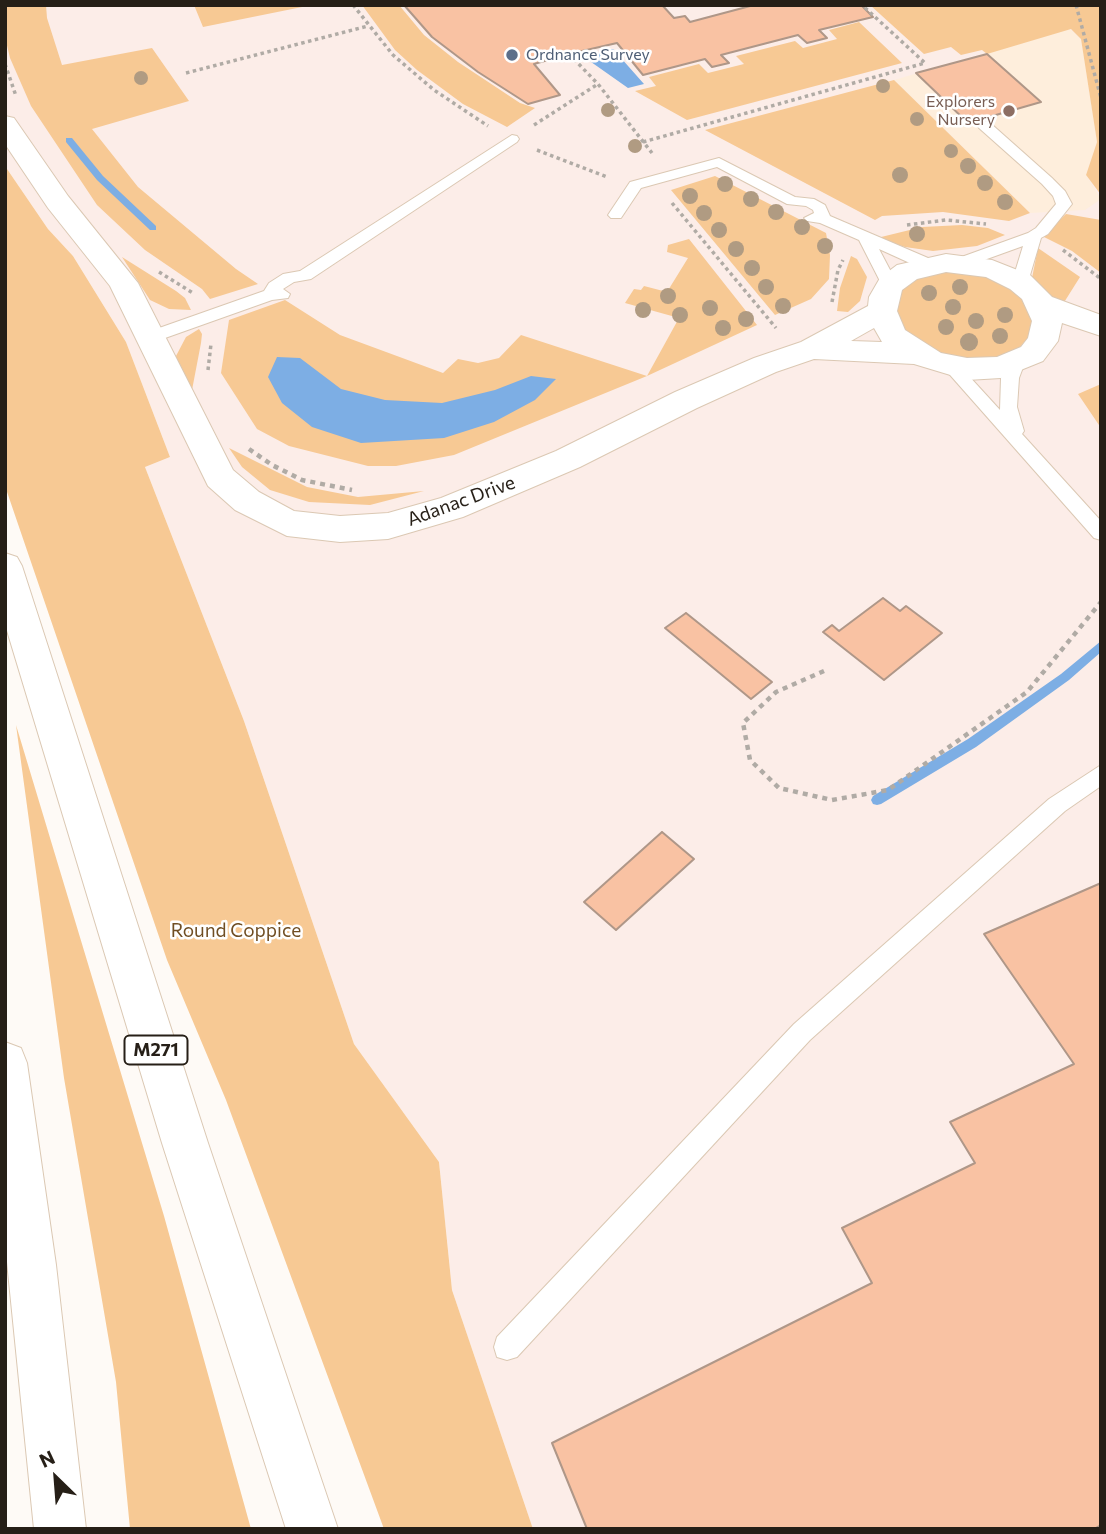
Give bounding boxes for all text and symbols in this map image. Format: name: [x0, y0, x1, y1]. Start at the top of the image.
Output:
place label: Ordnance Survey: [526, 45, 650, 65]
marker: Ordnance Survey: [504, 47, 520, 63]
place label: Explorers Nursery: [926, 92, 995, 130]
marker: Explorers Nursery: [1001, 103, 1017, 119]
street label: Adanac Drive: [404, 471, 518, 531]
park label: Round Coppice: [171, 920, 301, 942]
road number: M271: [124, 1036, 188, 1064]
north arrow: [21, 1443, 91, 1513]
text: N: [36, 1445, 58, 1472]

